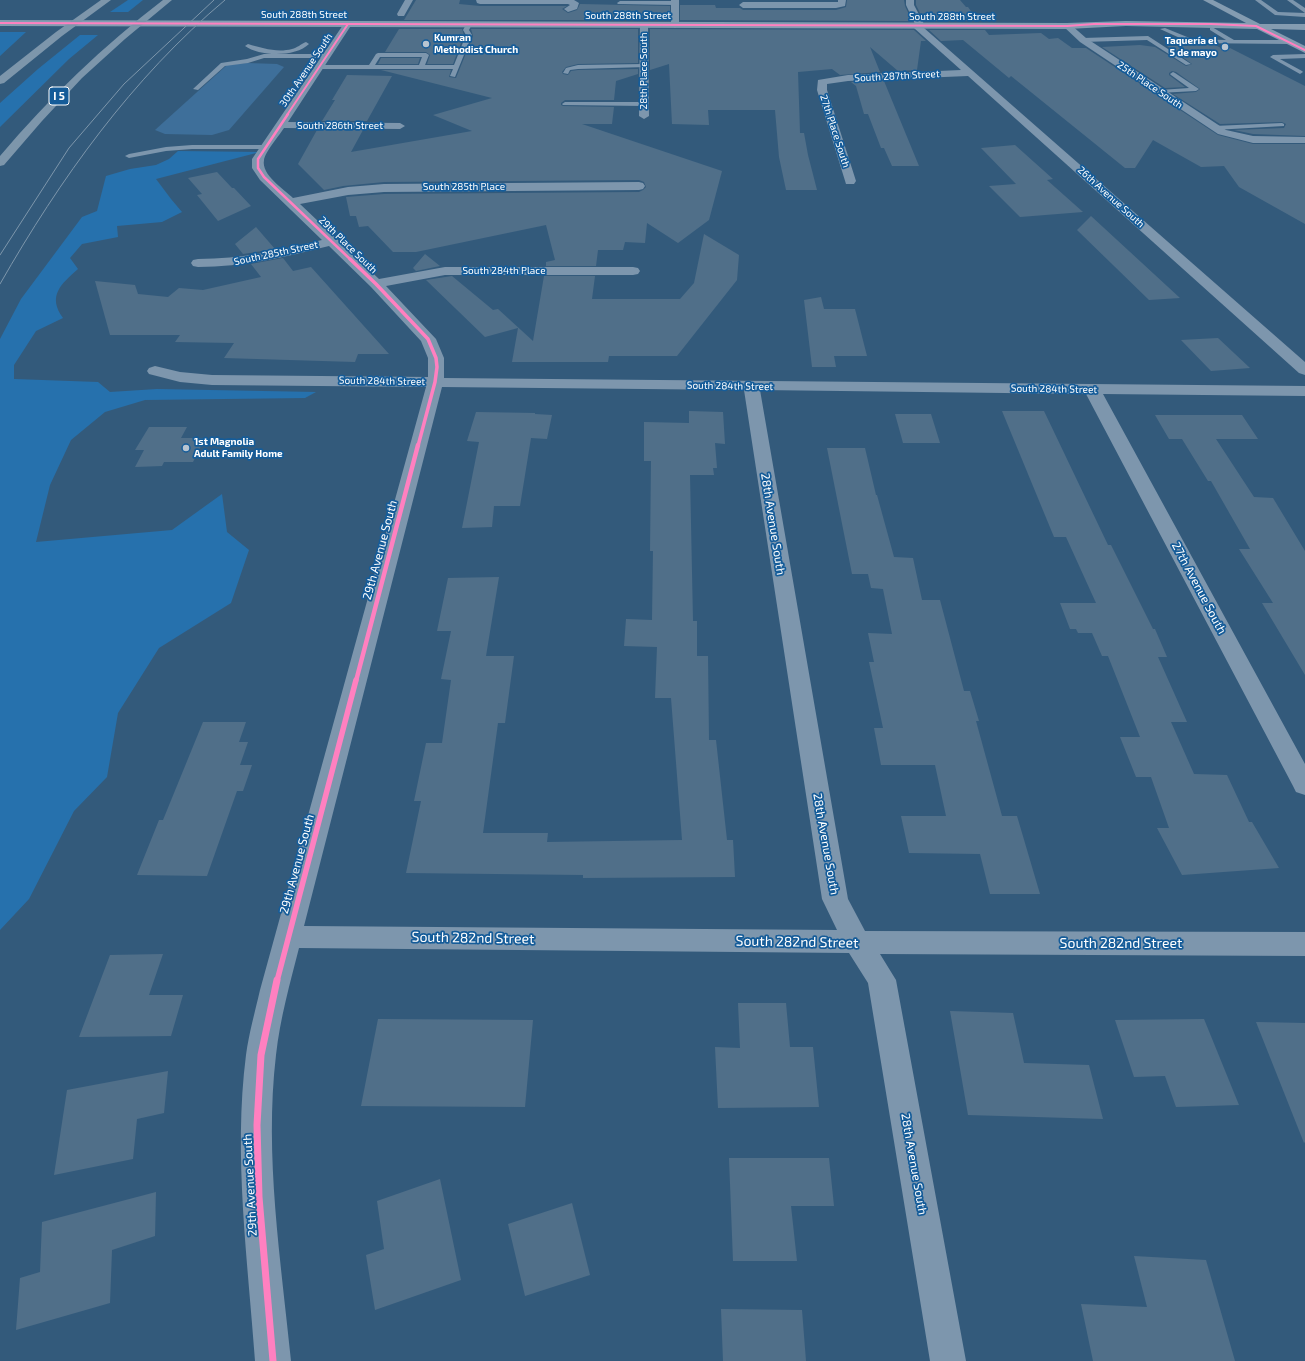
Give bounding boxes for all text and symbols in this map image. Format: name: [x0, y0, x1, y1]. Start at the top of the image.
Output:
street label: South 288th Street: [261, 9, 347, 21]
street label: South 288th Street: [585, 10, 671, 22]
street label: South 288th Street: [909, 11, 995, 23]
street label: 30th Avenue South: [277, 31, 335, 109]
place label: Kumran Methodist Church: [434, 32, 518, 56]
street label: 28th Place South: [638, 33, 650, 109]
place label: Taquería el 5 de mayo: [1165, 35, 1217, 58]
marker: Kumran Methodist Church: [421, 39, 431, 49]
marker: Taquería el 5 de mayo: [1220, 42, 1230, 52]
street label: 25th Place South: [1115, 59, 1185, 111]
street label: South 287th Street: [854, 68, 940, 84]
road number: I 5: [49, 87, 69, 105]
street label: 27th Place South: [818, 93, 852, 169]
street label: South 286th Street: [297, 120, 383, 132]
street label: 26th Avenue South: [1075, 164, 1147, 230]
street label: South 285th Place: [423, 181, 505, 193]
street label: 29th Place South: [316, 214, 380, 276]
street label: South 285th Street: [233, 238, 319, 268]
street label: South 284th Place: [462, 265, 546, 277]
street label: South 284th Street: [339, 374, 425, 388]
street label: South 284th Street: [687, 379, 773, 393]
street label: South 284th Street: [1011, 382, 1097, 396]
place label: 1st Magnolia Adult Family Home: [194, 436, 283, 460]
marker: 1st Magnolia Adult Family Home: [181, 443, 191, 453]
street label: 28th Avenue South: [758, 472, 788, 576]
street label: 29th Avenue South: [360, 499, 400, 601]
street label: 27th Avenue South: [1169, 540, 1229, 636]
street label: 28th Avenue South: [810, 792, 842, 896]
street label: 29th Avenue South: [277, 813, 317, 915]
street label: South 282nd Street: [411, 929, 535, 947]
street label: South 282nd Street: [735, 933, 859, 951]
street label: South 282nd Street: [1060, 935, 1182, 951]
street label: 28th Avenue South: [898, 1112, 930, 1216]
street label: 29th Avenue South: [240, 1133, 260, 1237]

